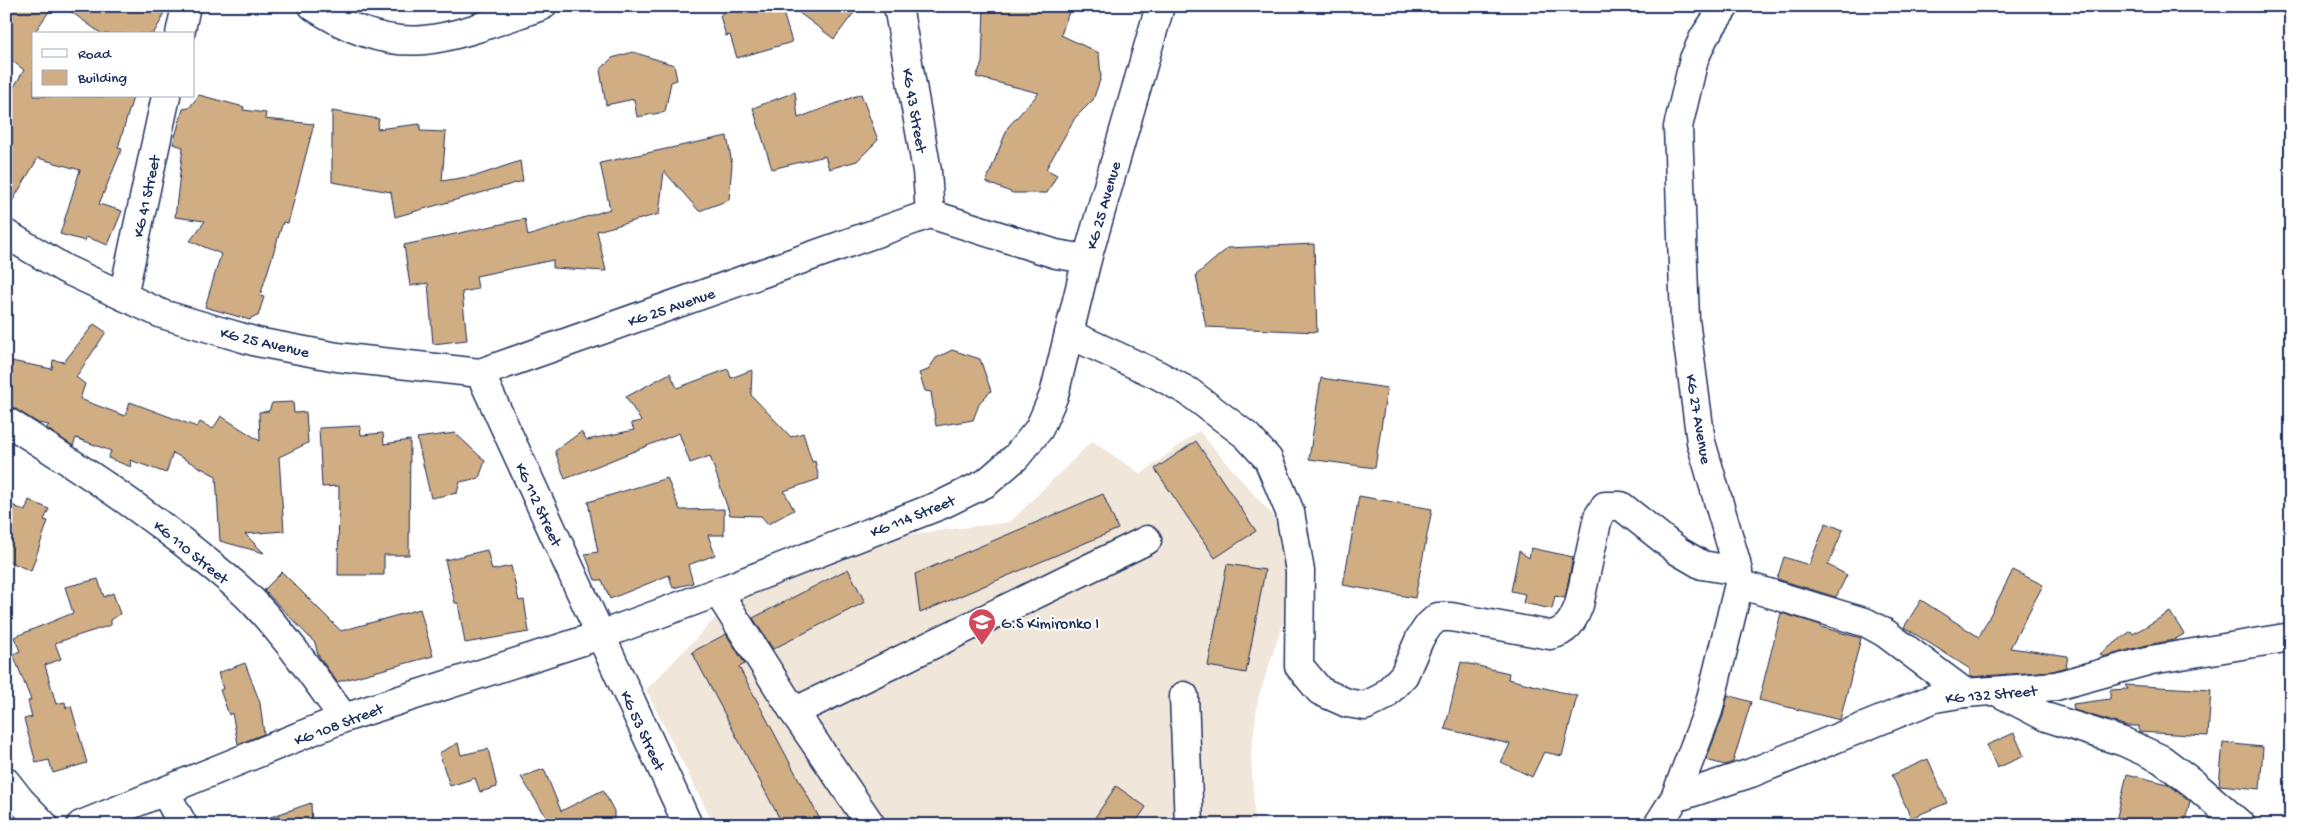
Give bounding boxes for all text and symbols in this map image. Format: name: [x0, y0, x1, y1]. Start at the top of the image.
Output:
legend: [32, 32, 195, 98]
text: Road: [78, 46, 112, 64]
street label: KG 43 Street: [896, 67, 930, 156]
text: Building: [77, 70, 127, 88]
street label: KG 41 Street: [130, 153, 167, 239]
street label: KG 25 Avenue: [1084, 159, 1127, 252]
street label: KG 25 Avenue: [626, 285, 719, 333]
street label: KG 25 Avenue: [218, 325, 311, 364]
street label: KG 27 Avenue: [1679, 373, 1714, 467]
street label: KG 112 Street: [509, 461, 565, 552]
street label: KG 114 Street: [868, 492, 960, 544]
street label: KG 110 Street: [148, 518, 232, 591]
school or university icon: G.S Kimironko I: [967, 607, 997, 646]
place label: G.S Kimironko I: [1001, 616, 1099, 635]
street label: KG 132 Street: [1945, 683, 2039, 710]
street label: KG 53 Street: [614, 689, 668, 776]
street label: KG 108 Street: [292, 700, 388, 752]

